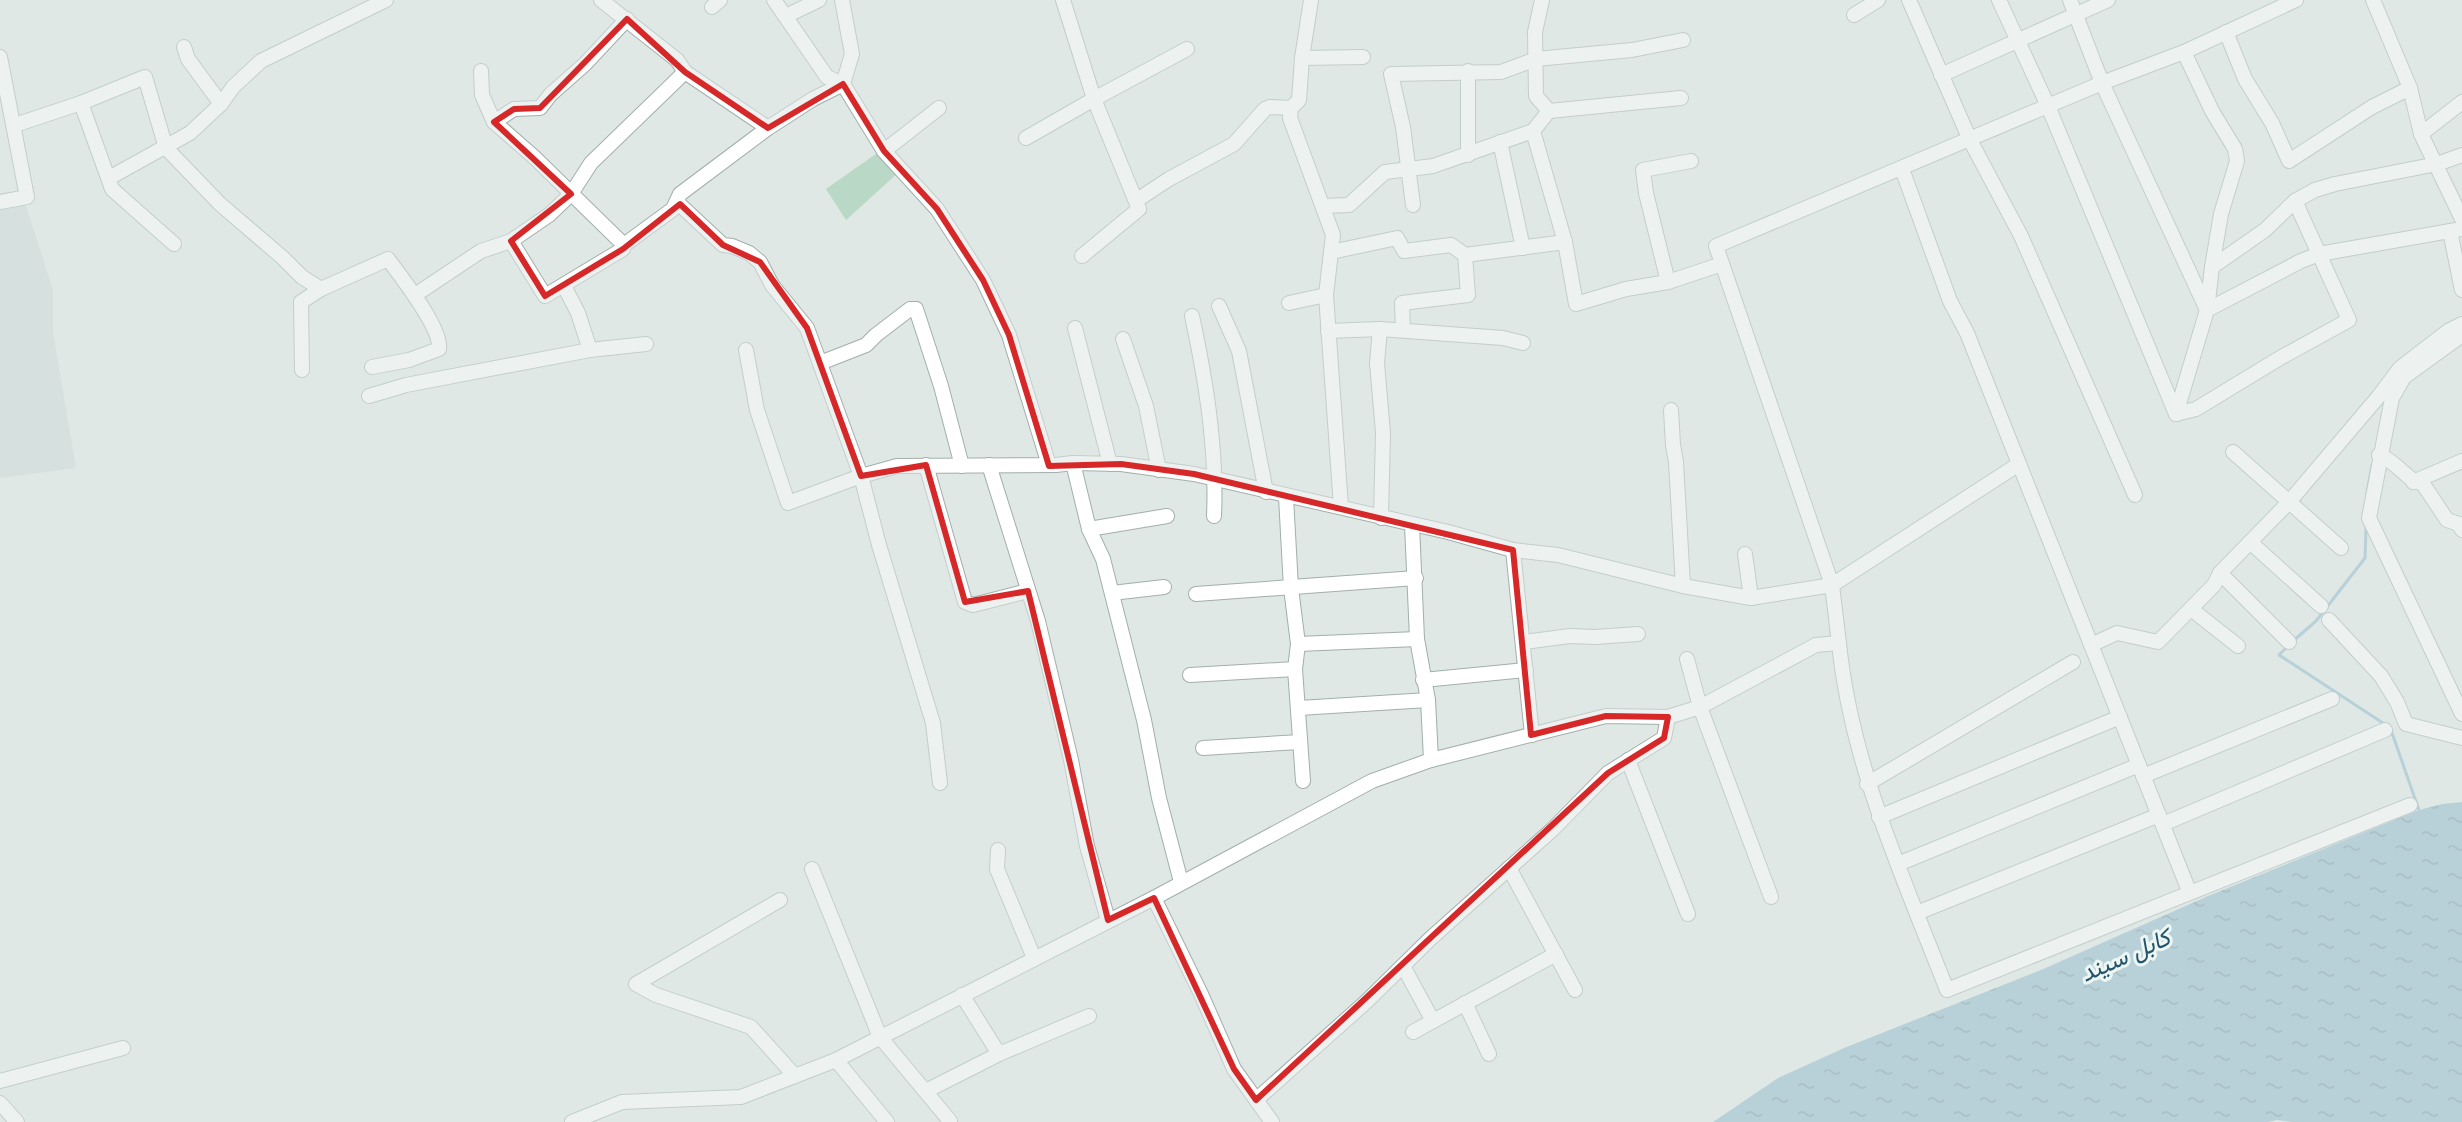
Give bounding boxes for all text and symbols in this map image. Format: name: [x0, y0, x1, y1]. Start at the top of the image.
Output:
water label: کابل سيند: [2075, 920, 2179, 989]

